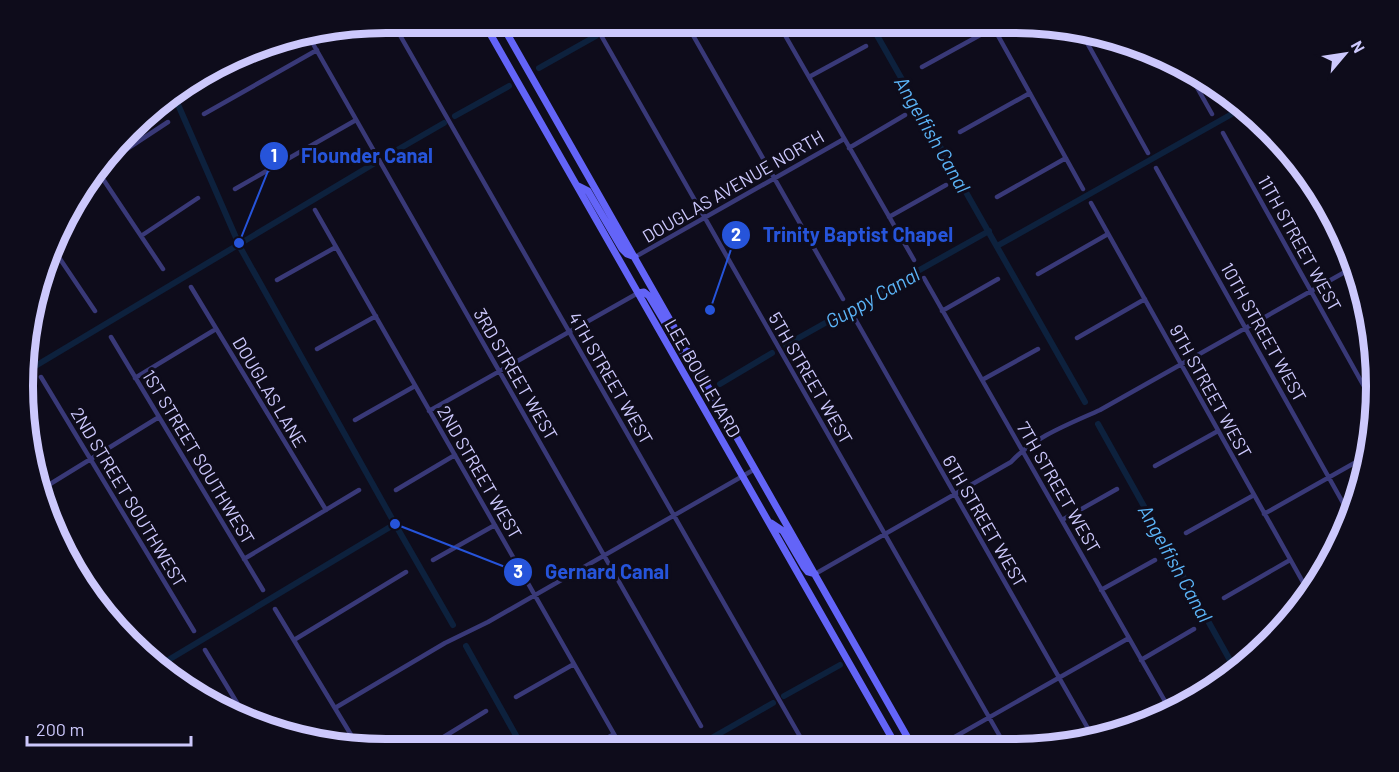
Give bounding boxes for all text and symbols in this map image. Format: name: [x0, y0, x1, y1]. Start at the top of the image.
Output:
north arrow: [1315, 24, 1375, 84]
text: N: [1348, 37, 1369, 56]
water label: Angelfish Canal: [890, 71, 976, 197]
street label: DOUGLAS AVENUE NORTH: [638, 125, 828, 247]
callout: Flounder Canal: [259, 137, 445, 175]
text: Flounder Canal: [301, 143, 433, 167]
text: 1: [271, 144, 277, 166]
street label: 11TH STREET WEST: [1254, 171, 1346, 315]
callout: Trinity Baptist Chapel: [721, 216, 965, 254]
text: Trinity Baptist Chapel: [763, 222, 953, 246]
text: 2: [731, 223, 741, 245]
street label: 10TH STREET WEST: [1217, 258, 1311, 406]
water label: Guppy Canal: [821, 261, 924, 333]
street label: 3RD STREET WEST: [469, 304, 563, 444]
street label: 4TH STREET WEST: [564, 308, 658, 448]
street label: 5TH STREET WEST: [764, 308, 858, 448]
street label: LEE BOULEVARD: [660, 315, 746, 441]
street label: 9TH STREET WEST: [1165, 321, 1257, 461]
street label: DOUGLAS LANE: [228, 333, 312, 451]
street label: 1ST STREET SOUTHWEST: [138, 366, 260, 548]
street label: 2ND STREET WEST: [433, 401, 527, 543]
street label: 2ND STREET SOUTHWEST: [67, 403, 191, 591]
street label: 7TH STREET WEST: [1012, 417, 1106, 557]
street label: 6TH STREET WEST: [938, 451, 1032, 591]
water label: Angelfish Canal: [1134, 500, 1218, 626]
callout: Gernard Canal: [503, 553, 681, 591]
text: Gernard Canal: [545, 559, 669, 583]
text: 3: [513, 560, 523, 582]
scale bar: [27, 709, 190, 747]
text: 200 m: [36, 718, 84, 740]

